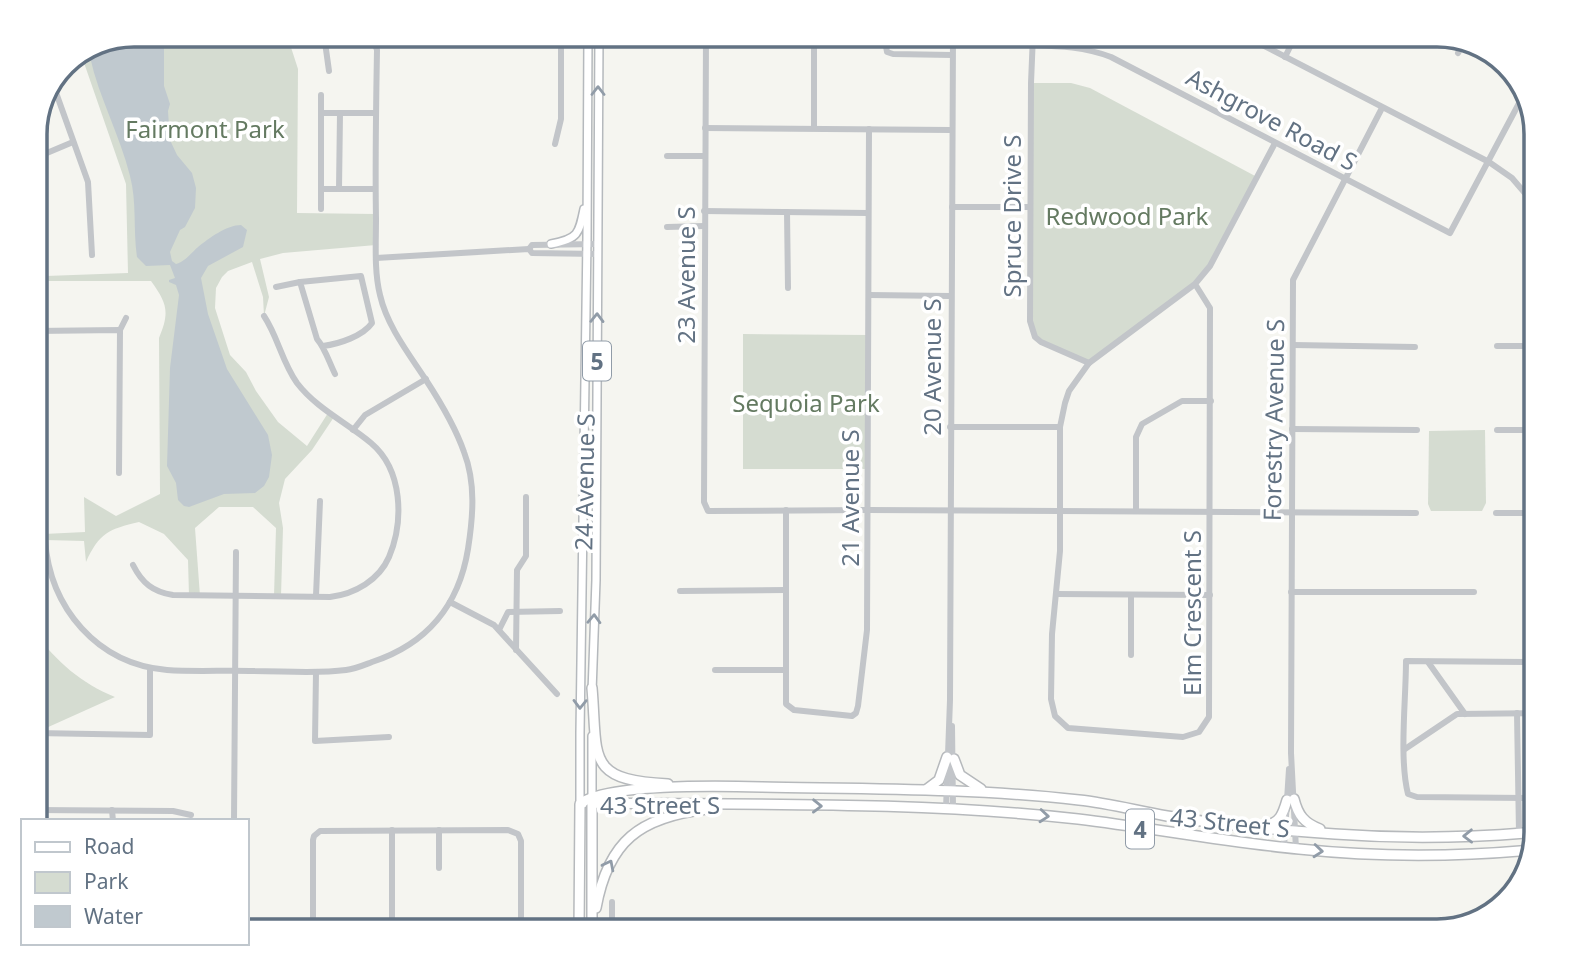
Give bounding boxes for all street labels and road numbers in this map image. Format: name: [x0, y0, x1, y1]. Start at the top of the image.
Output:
street label: Ashgrove Road S: [1181, 60, 1363, 178]
street label: Spruce Drive S: [995, 135, 1028, 297]
street label: 23 Avenue S: [669, 206, 702, 344]
street label: 20 Avenue S: [915, 298, 948, 436]
street label: Forestry Avenue S: [1255, 319, 1291, 521]
road number: 5: [583, 342, 611, 380]
street label: 24 Avenue S: [566, 413, 602, 551]
street label: 21 Avenue S: [833, 429, 866, 567]
street label: Elm Crescent S: [1175, 530, 1208, 696]
street label: 43 Street S: [600, 788, 720, 821]
street label: 43 Street S: [1169, 799, 1291, 845]
road number: 4: [1126, 810, 1154, 848]

